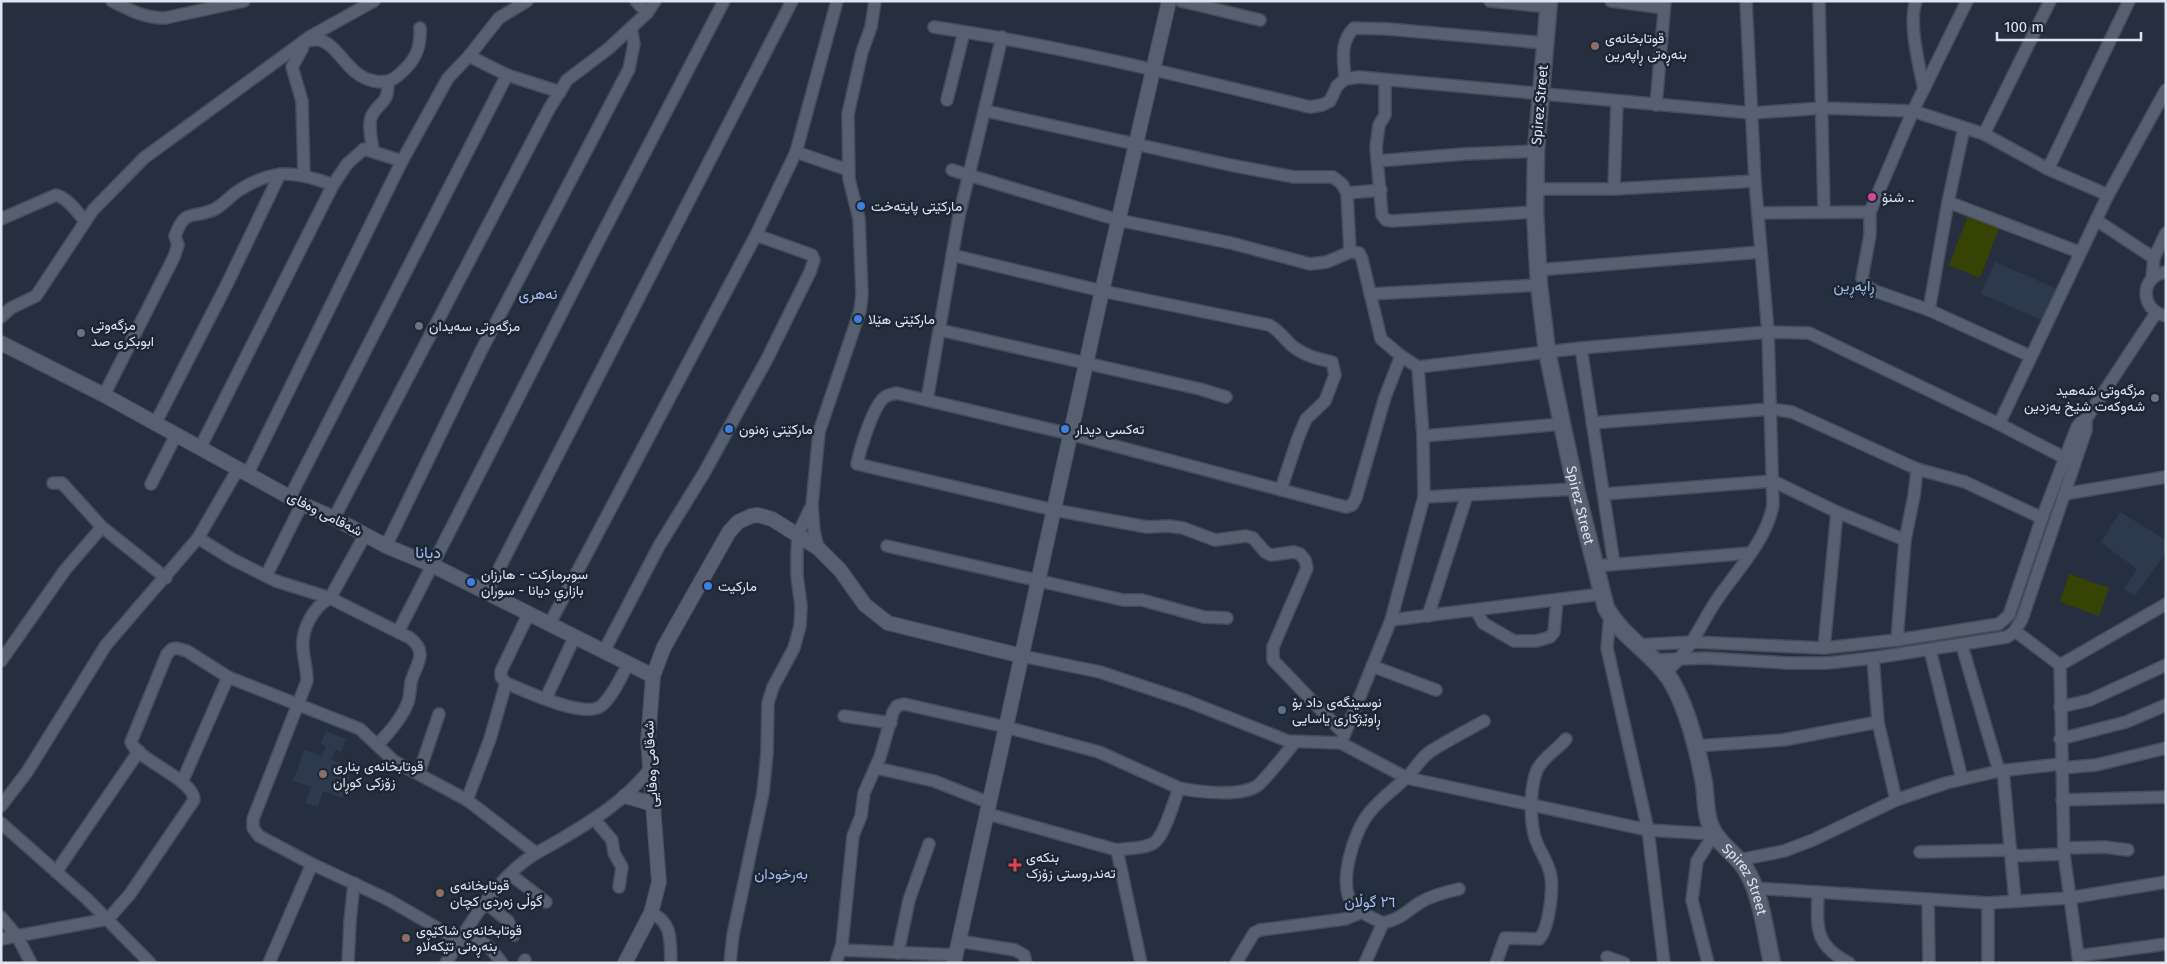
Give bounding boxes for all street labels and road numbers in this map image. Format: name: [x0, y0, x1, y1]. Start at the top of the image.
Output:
street label: Spirez Street: [1528, 63, 1552, 146]
street label: Spirez Street: [1563, 464, 1598, 547]
street label: شەقامی وەفای: [285, 488, 365, 540]
street label: شەقامی وەفایی: [640, 720, 662, 808]
street label: Spirez Street: [1719, 840, 1771, 918]

